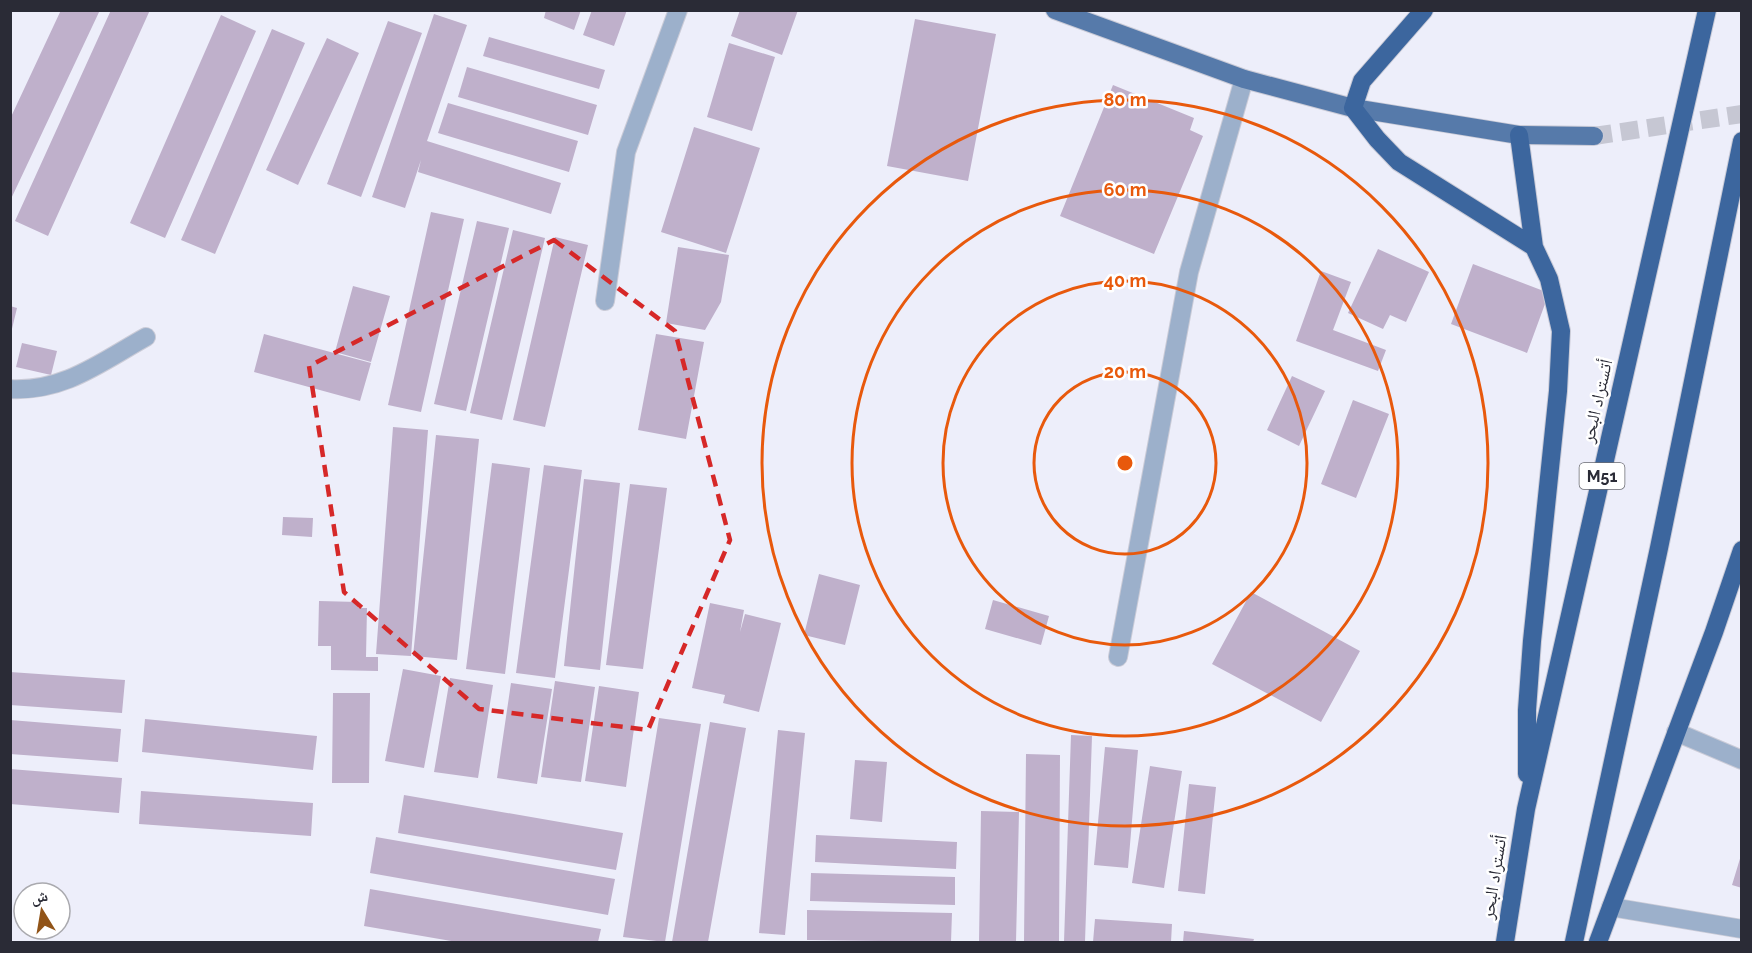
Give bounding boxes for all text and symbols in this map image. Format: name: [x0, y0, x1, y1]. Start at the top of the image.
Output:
text: 80 m: [1103, 89, 1147, 110]
text: 60 m: [1103, 179, 1147, 200]
text: 40 m: [1104, 270, 1146, 291]
street label: أتستراد البحر: [1576, 357, 1617, 446]
text: 20 m: [1104, 361, 1146, 382]
centre of rings: [1115, 453, 1135, 473]
road number: M51: [1580, 463, 1624, 489]
street label: أتستراد البحر: [1476, 833, 1511, 922]
north arrow: [12, 881, 72, 941]
text: ش: [29, 886, 49, 908]

